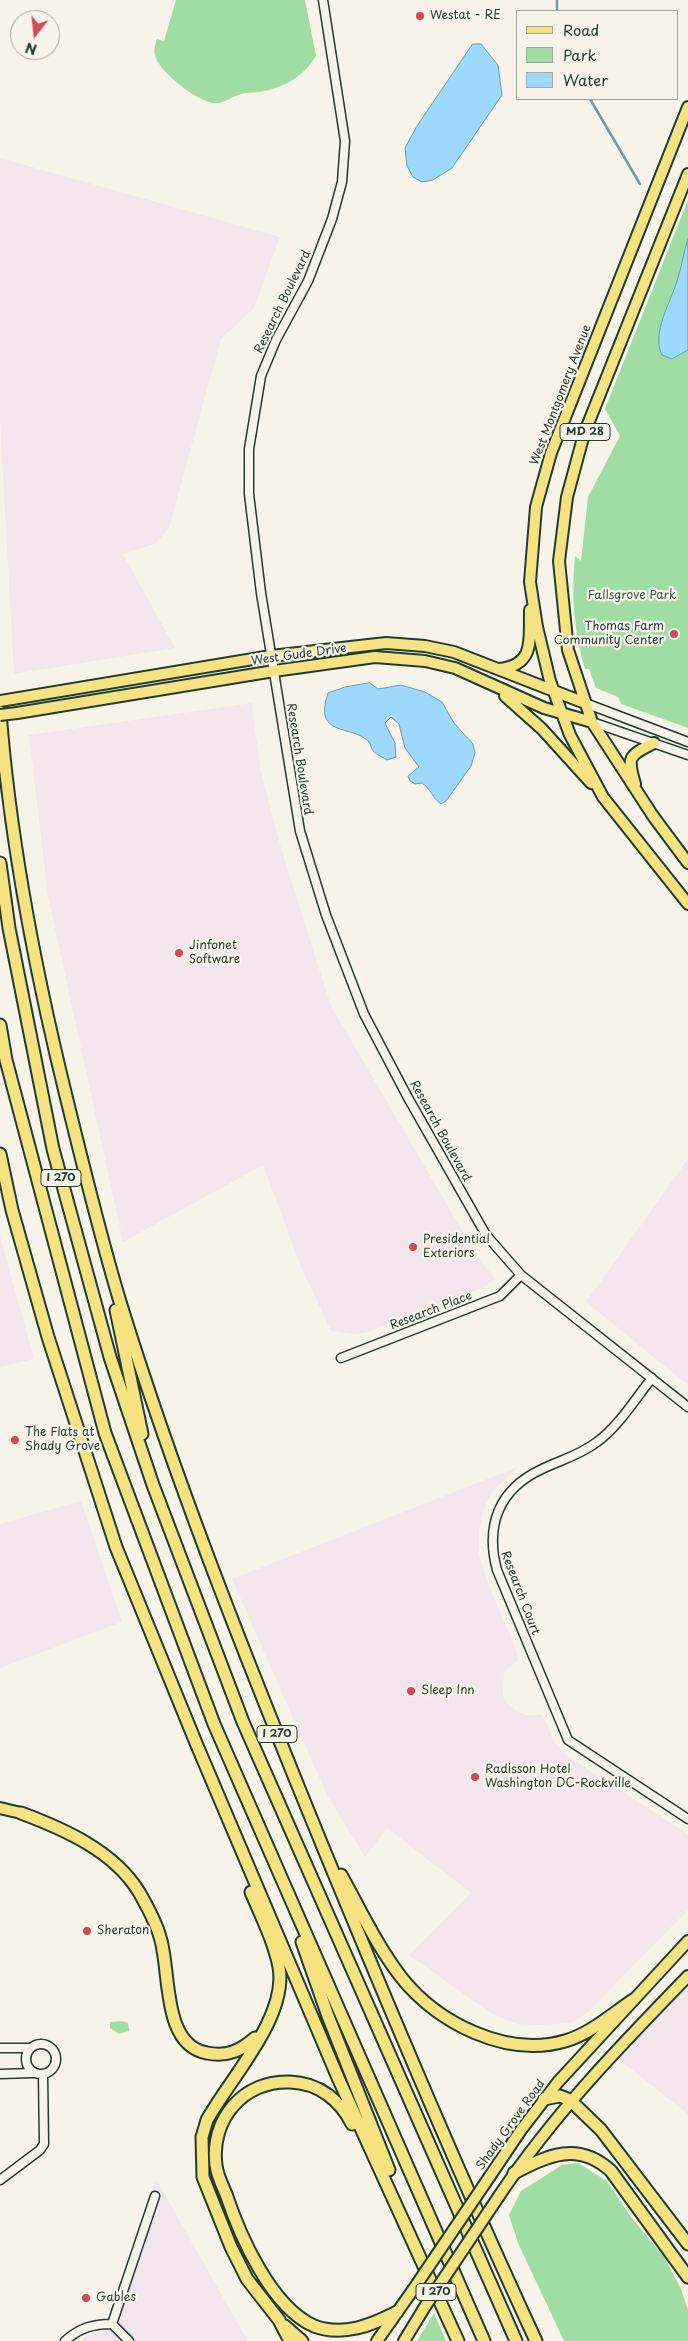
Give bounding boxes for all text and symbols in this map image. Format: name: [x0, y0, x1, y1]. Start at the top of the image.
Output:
place label: Westat - RE: [430, 9, 501, 23]
north arrow: [10, 10, 60, 60]
marker: Westat - RE: [414, 10, 426, 22]
legend: [516, 10, 678, 100]
text: Road: [563, 18, 599, 41]
text: N: [23, 37, 39, 61]
text: Park: [563, 43, 597, 66]
text: Water: [563, 68, 608, 91]
street label: Research Boulevard: [252, 248, 314, 356]
street label: West Montgomery Avenue: [527, 323, 595, 467]
road number: MD 28: [560, 424, 610, 441]
park label: Fallsgrove Park: [588, 589, 676, 603]
place label: Thomas Farm Community Center: [554, 620, 664, 648]
marker: Thomas Farm Community Center: [668, 628, 680, 640]
street label: West Gude Drive: [250, 641, 348, 669]
street label: Research Boulevard: [283, 702, 315, 816]
place label: Jinfonet Software: [189, 939, 240, 967]
marker: Jinfonet Software: [173, 947, 185, 959]
street label: Research Boulevard: [406, 1078, 474, 1184]
road number: I 270: [41, 1170, 81, 1186]
place label: Presidential Exteriors: [423, 1233, 490, 1261]
marker: Presidential Exteriors: [407, 1241, 419, 1253]
street label: Research Place: [388, 1289, 474, 1333]
place label: The Flats at Shady Grove: [25, 1426, 100, 1454]
marker: The Flats at Shady Grove: [9, 1434, 21, 1446]
street label: Research Court: [497, 1549, 543, 1637]
place label: Sleep Inn: [421, 1684, 475, 1698]
marker: Sleep Inn: [405, 1685, 417, 1697]
road number: I 270: [257, 1726, 297, 1742]
place label: Radisson Hotel Washington DC-Rockville: [485, 1763, 631, 1791]
marker: Radisson Hotel Washington DC-Rockville: [469, 1771, 481, 1783]
place label: Sheraton: [97, 1924, 149, 1938]
marker: Sheraton: [81, 1925, 93, 1937]
street label: Shady Grove Road: [473, 2077, 549, 2173]
road number: I 270: [416, 2284, 456, 2300]
place label: Gables: [96, 2291, 136, 2305]
marker: Gables: [80, 2292, 92, 2304]

